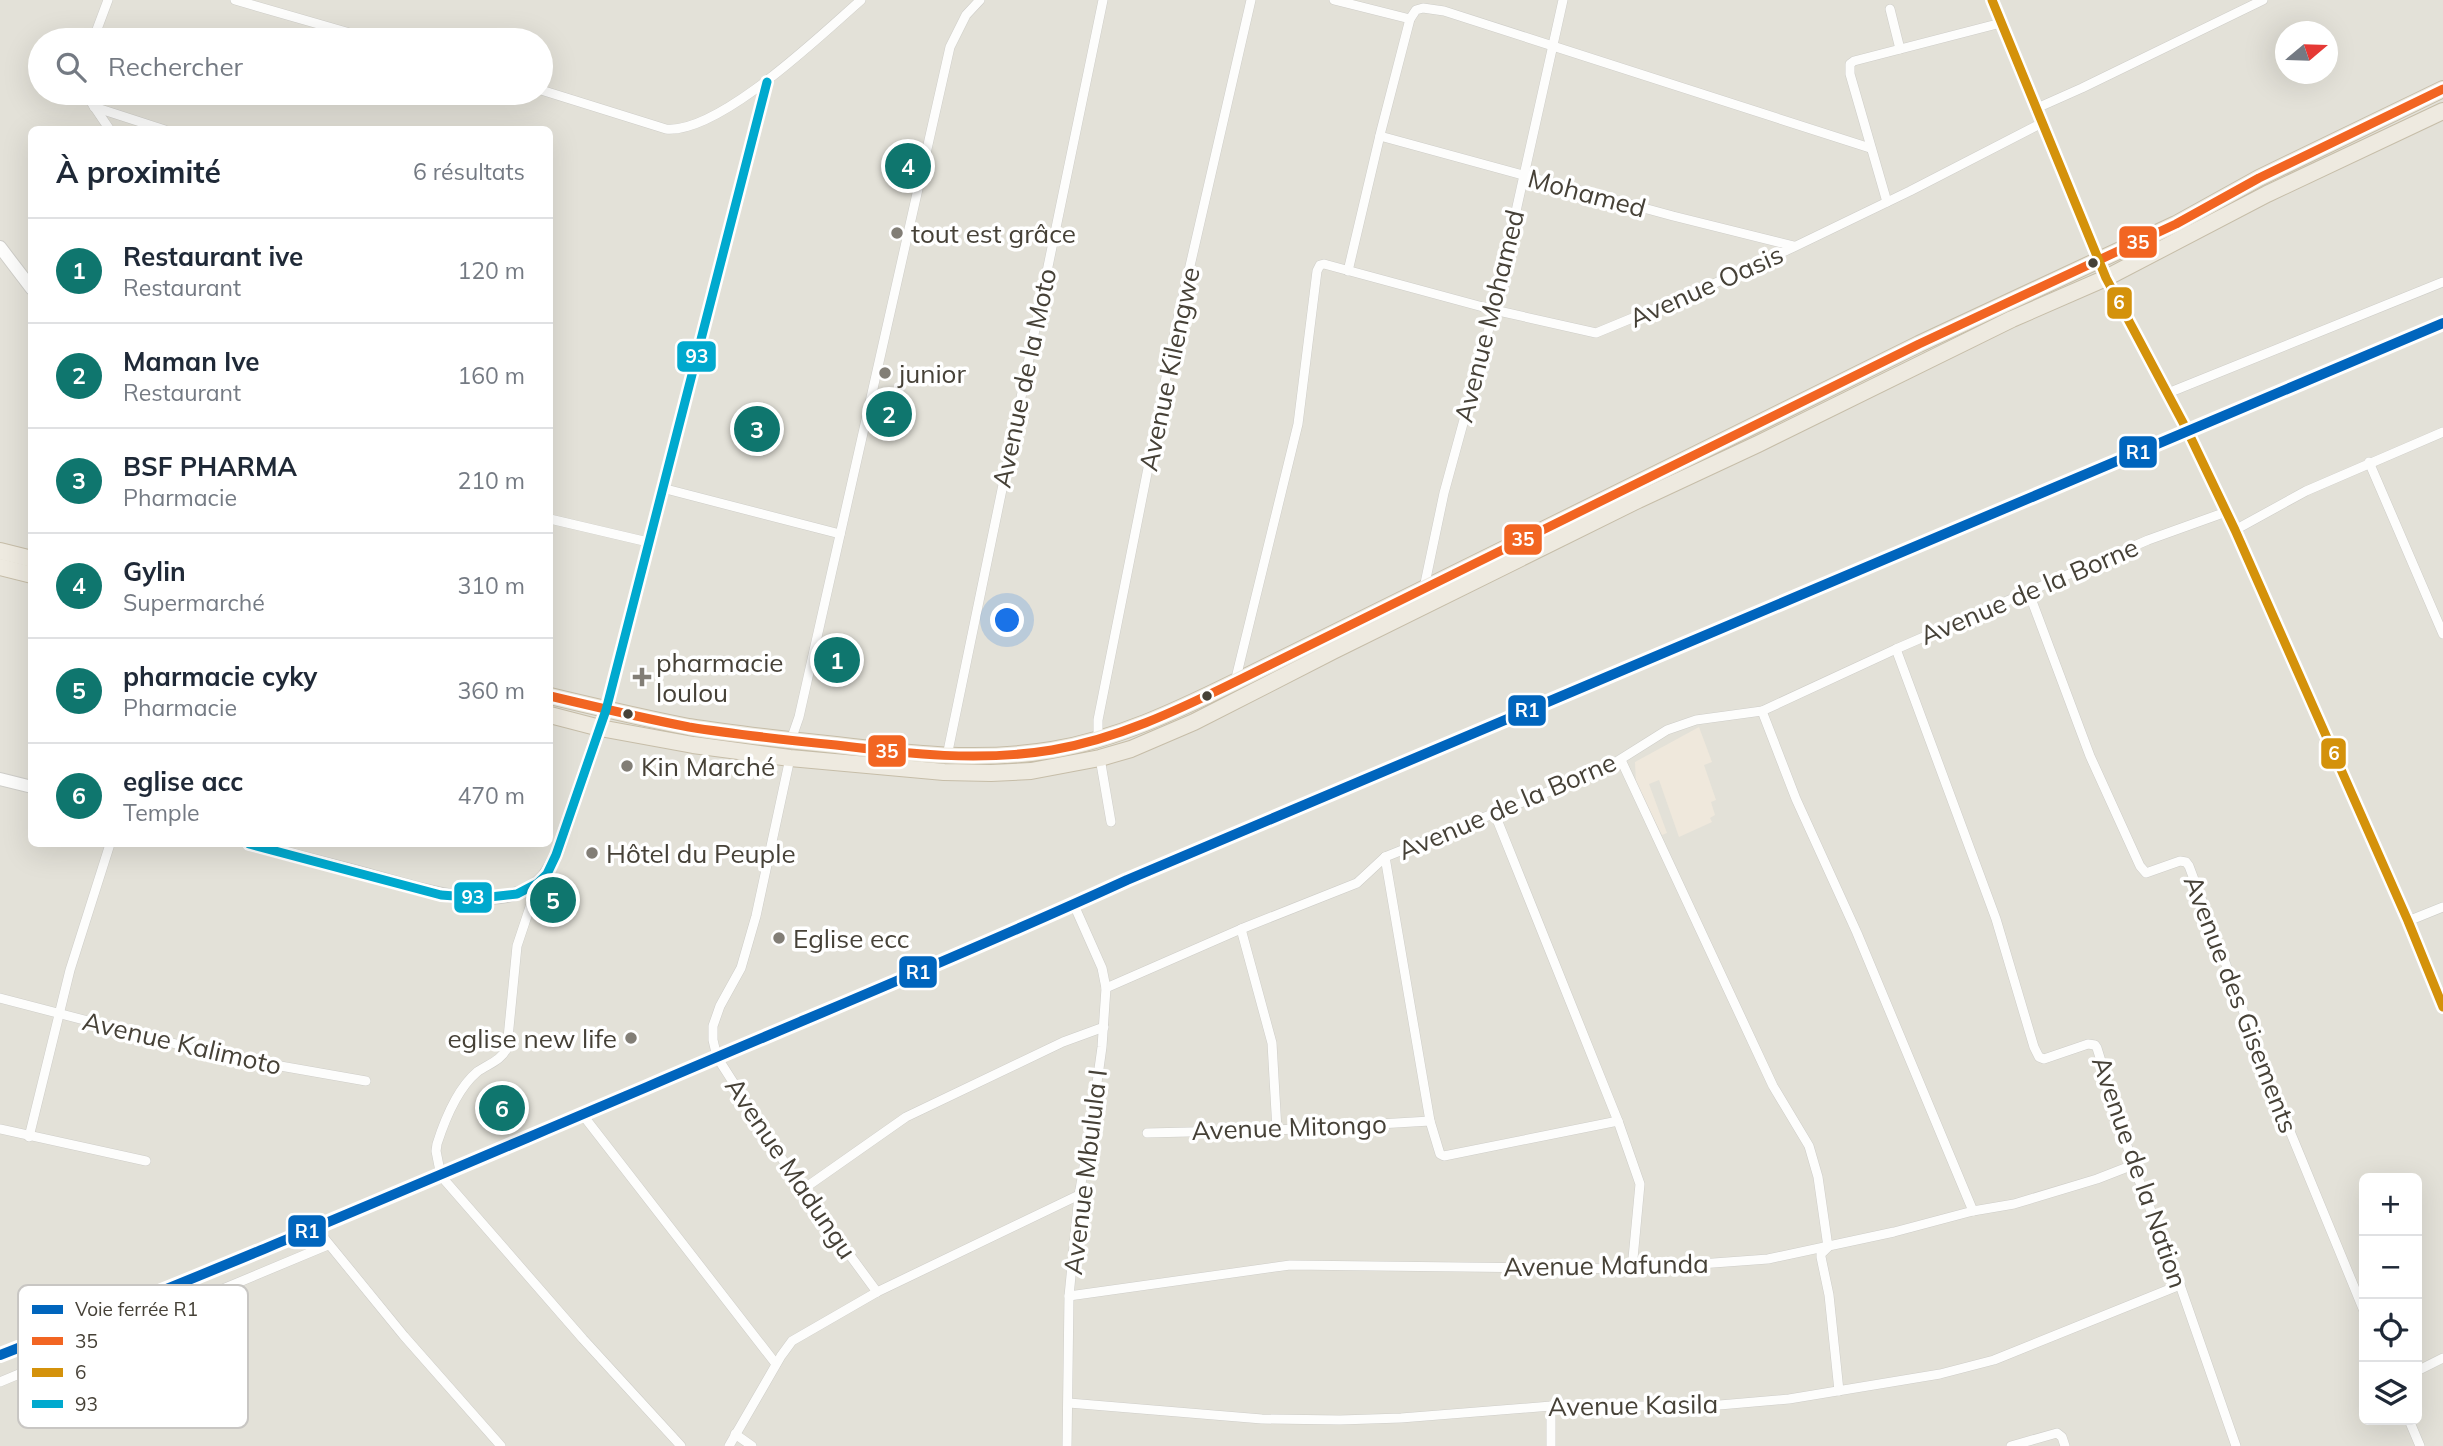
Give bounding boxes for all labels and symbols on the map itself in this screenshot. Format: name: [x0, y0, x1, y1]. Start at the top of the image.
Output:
north arrow: [2275, 21, 2338, 84]
pin: 4: [885, 140, 931, 192]
street label: Mohamed: [1525, 161, 1649, 225]
street label: Avenue Mohamed: [1447, 206, 1531, 426]
place label: tout est grâce: [911, 217, 1076, 250]
marker: tout est grâce: [889, 225, 905, 241]
line badge: 35: [2118, 225, 2158, 259]
text: 35: [2127, 230, 2149, 254]
street label: Avenue Oasis: [1624, 237, 1788, 335]
unlabelled marker: [2086, 256, 2100, 270]
street label: Avenue Kilengwe: [1131, 264, 1207, 474]
street label: Avenue de la Moto: [985, 265, 1063, 491]
line badge: 6: [2106, 286, 2133, 320]
text: 6: [2113, 290, 2125, 314]
line badge: 93: [676, 340, 717, 373]
text: 93: [686, 344, 708, 368]
place label: junior: [897, 357, 966, 390]
marker: junior: [877, 365, 893, 381]
pin: 2: [866, 388, 912, 440]
pin: 3: [734, 403, 780, 455]
line badge: R1: [2118, 435, 2158, 469]
text: R1: [2126, 440, 2150, 464]
line badge: 35: [1503, 523, 1543, 556]
text: 35: [1512, 527, 1534, 551]
street label: Avenue de la Borne: [1915, 530, 2143, 652]
your location: [990, 603, 1024, 637]
pin: 1: [814, 634, 860, 686]
place label: pharmacie loulou: [656, 646, 784, 709]
marker: pharmacie loulou: [634, 669, 650, 685]
unlabelled marker: [1200, 689, 1214, 703]
line badge: R1: [1507, 694, 1547, 727]
text: R1: [1515, 698, 1539, 722]
unlabelled marker: [621, 707, 635, 721]
line badge: 35: [867, 734, 907, 768]
line badge: 6: [2320, 737, 2347, 770]
text: 35: [876, 739, 898, 763]
text: 6: [2328, 741, 2340, 765]
street label: Avenue de la Borne: [1393, 745, 1621, 867]
place label: Kin Marché: [641, 750, 775, 783]
marker: Kin Marché: [619, 758, 635, 774]
place label: Hôtel du Peuple: [606, 837, 796, 870]
marker: Hôtel du Peuple: [584, 845, 600, 861]
street label: Avenue des Gisements: [2177, 871, 2305, 1137]
pin: 5: [530, 874, 576, 926]
line badge: 93: [453, 881, 493, 914]
text: 93: [462, 885, 484, 909]
place label: Eglise ecc: [793, 922, 910, 955]
marker: Eglise ecc: [771, 930, 787, 946]
line badge: R1: [898, 955, 938, 989]
text: R1: [906, 960, 930, 984]
street label: Avenue Kalimoto: [79, 1004, 285, 1082]
place label: eglise new life: [447, 1022, 617, 1055]
marker: eglise new life: [623, 1030, 639, 1046]
street label: Avenue de la Nation: [2085, 1052, 2195, 1292]
street label: Avenue Mbulula I: [1056, 1067, 1114, 1277]
street label: Avenue Madungu: [718, 1071, 864, 1265]
pin: 6: [479, 1082, 525, 1134]
street label: Avenue Mitongo: [1191, 1107, 1387, 1147]
line badge: R1: [287, 1214, 327, 1248]
text: R1: [295, 1219, 319, 1243]
street label: Avenue Mafunda: [1503, 1247, 1709, 1283]
legend: [18, 1285, 248, 1428]
text: Voie ferrée R1: [75, 1297, 198, 1321]
text: 35: [75, 1329, 98, 1353]
text: 6: [75, 1360, 86, 1384]
street label: Avenue Kasila: [1548, 1387, 1718, 1423]
text: 93: [75, 1392, 98, 1416]

